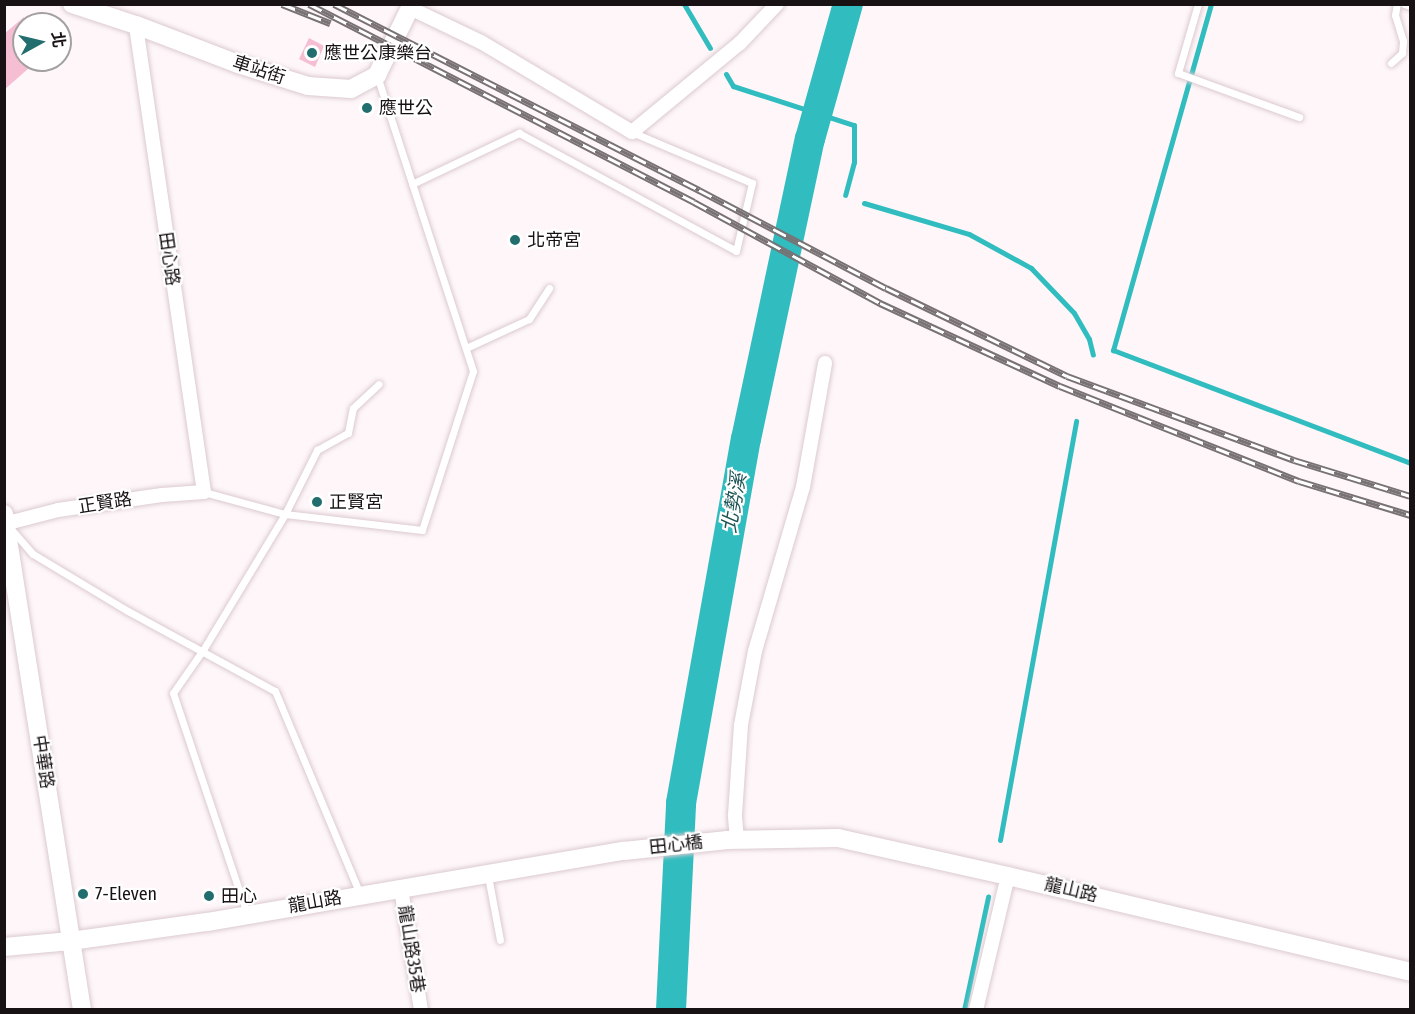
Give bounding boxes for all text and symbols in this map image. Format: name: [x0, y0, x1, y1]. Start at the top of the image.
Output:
north arrow: [12, 12, 72, 72]
text: 北: [48, 30, 69, 49]
place label: 應世公康樂台: [324, 42, 432, 64]
marker: 應世公康樂台: [305, 46, 319, 60]
street label: 車站街: [230, 51, 288, 89]
place label: 應世公: [379, 97, 433, 119]
marker: 應世公: [360, 101, 374, 115]
place label: 北帝宮: [527, 229, 581, 251]
street label: 田心路: [155, 231, 183, 287]
marker: 北帝宮: [508, 233, 522, 247]
water label: 北勢溪: [717, 471, 751, 535]
street label: 正賢路: [77, 488, 133, 518]
place label: 正賢宮: [329, 491, 383, 513]
marker: 正賢宮: [310, 495, 324, 509]
street label: 中華路: [28, 734, 58, 790]
street label: 田心橋: [648, 831, 704, 859]
street label: 龍山路: [1042, 873, 1100, 907]
place label: 7-Eleven: [95, 883, 157, 905]
place label: 田心: [221, 885, 257, 907]
marker: 7-Eleven: [76, 887, 90, 901]
street label: 龍山路: [287, 887, 343, 917]
marker: 田心: [202, 889, 216, 903]
street label: 龍山路35巷: [393, 904, 429, 994]

